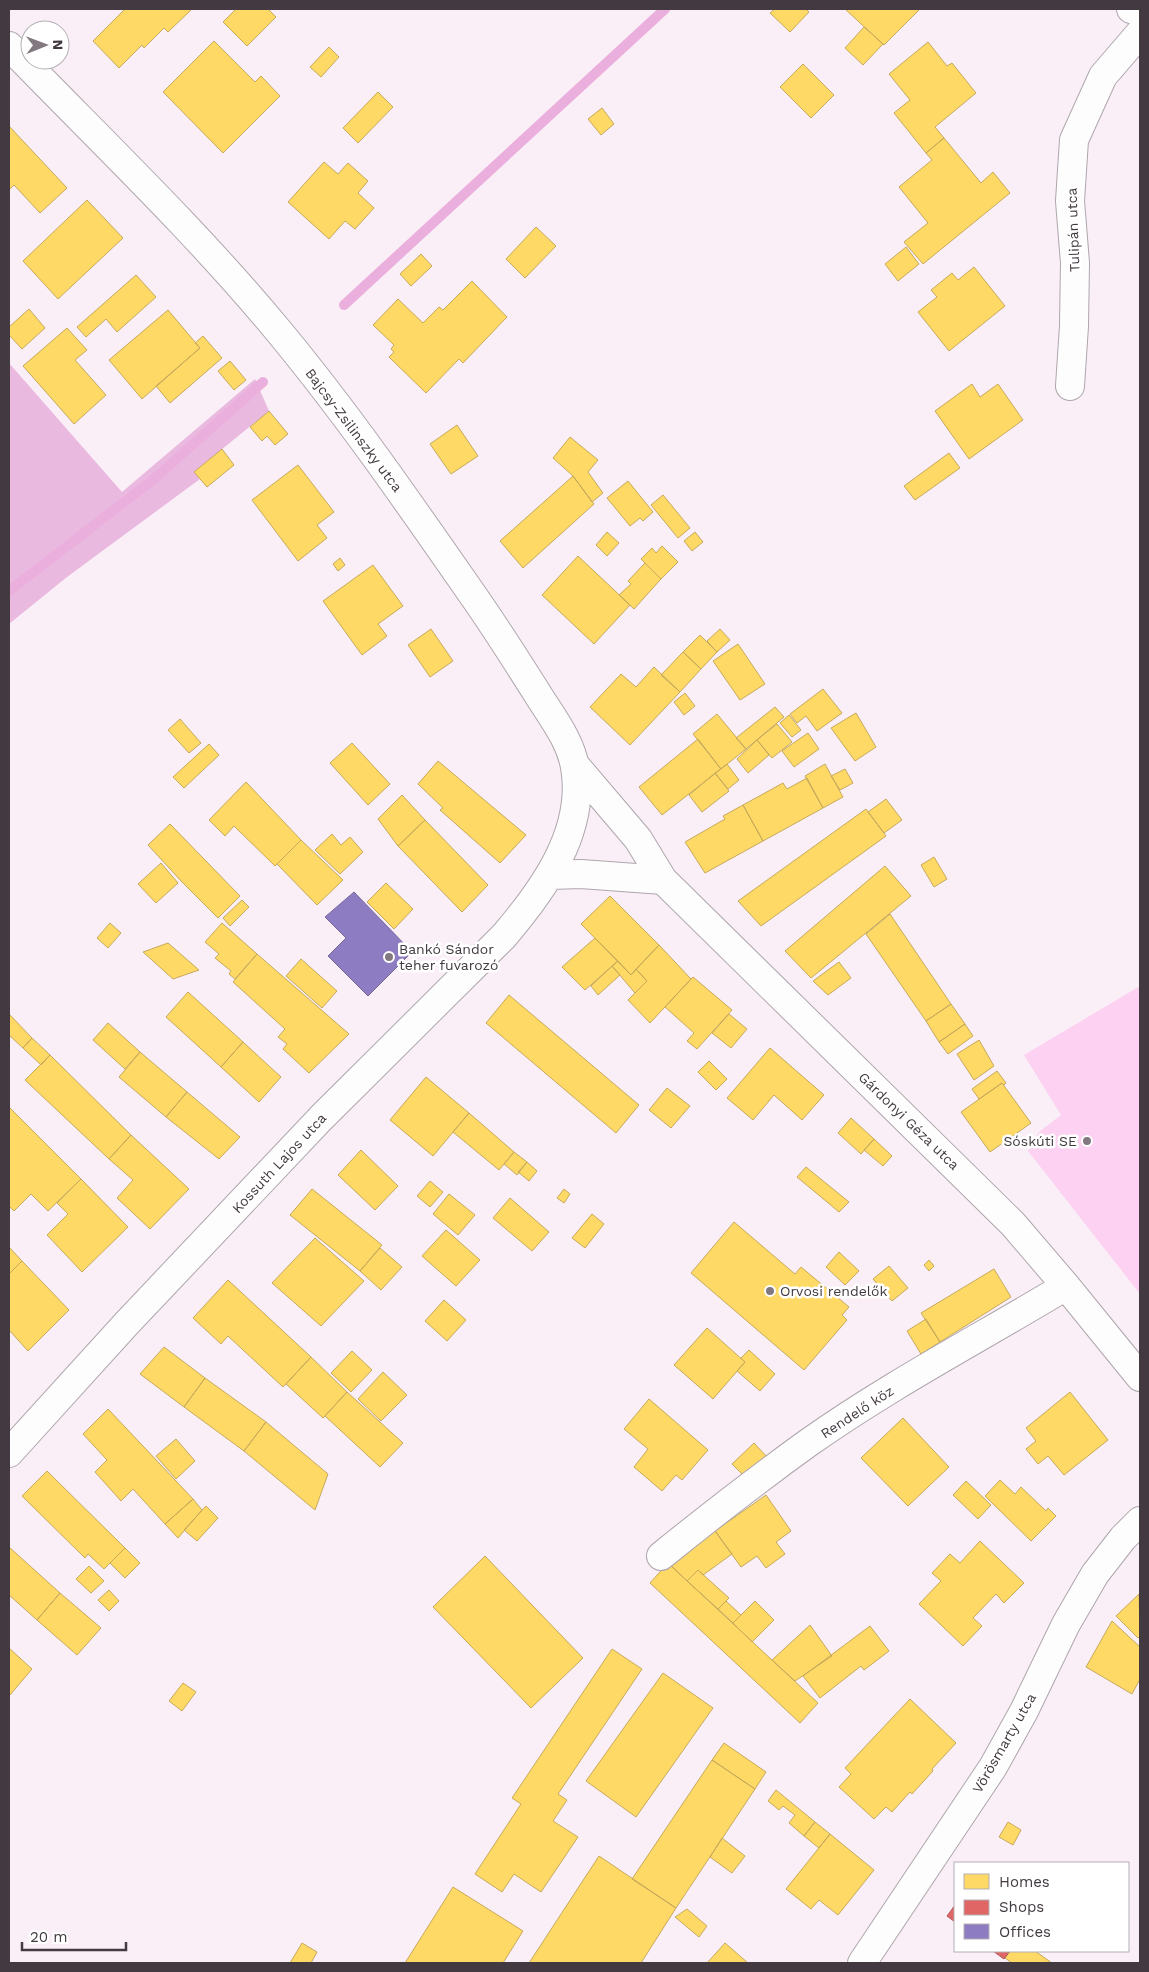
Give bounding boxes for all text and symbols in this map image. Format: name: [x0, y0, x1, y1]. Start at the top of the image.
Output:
north arrow: [20, 20, 70, 70]
text: N: [50, 39, 66, 50]
street label: Tulipán utca: [1064, 187, 1082, 273]
street label: Bajcsy-Zsilinszky utca: [302, 365, 406, 495]
place label: Bankó Sándor teher fuvarozó: [399, 941, 498, 973]
marker: Bankó Sándor teher fuvarozó: [383, 951, 395, 963]
street label: Gárdonyi Géza utca: [856, 1069, 963, 1173]
street label: Kossuth Lajos utca: [229, 1110, 329, 1216]
place label: Sóskúti SE: [1003, 1133, 1077, 1149]
marker: Sóskúti SE: [1081, 1135, 1093, 1147]
place label: Orvosi rendelők: [780, 1283, 887, 1299]
marker: Orvosi rendelők: [764, 1285, 776, 1297]
street label: Rendelő köz: [818, 1383, 896, 1441]
street label: Vörösmarty utca: [969, 1690, 1039, 1796]
legend: [954, 1862, 1129, 1952]
text: Homes: [999, 1873, 1050, 1891]
text: Shops: [999, 1898, 1044, 1916]
scale bar: [22, 1920, 126, 1952]
text: Offices: [999, 1923, 1051, 1941]
text: 20 m: [30, 1928, 68, 1946]

